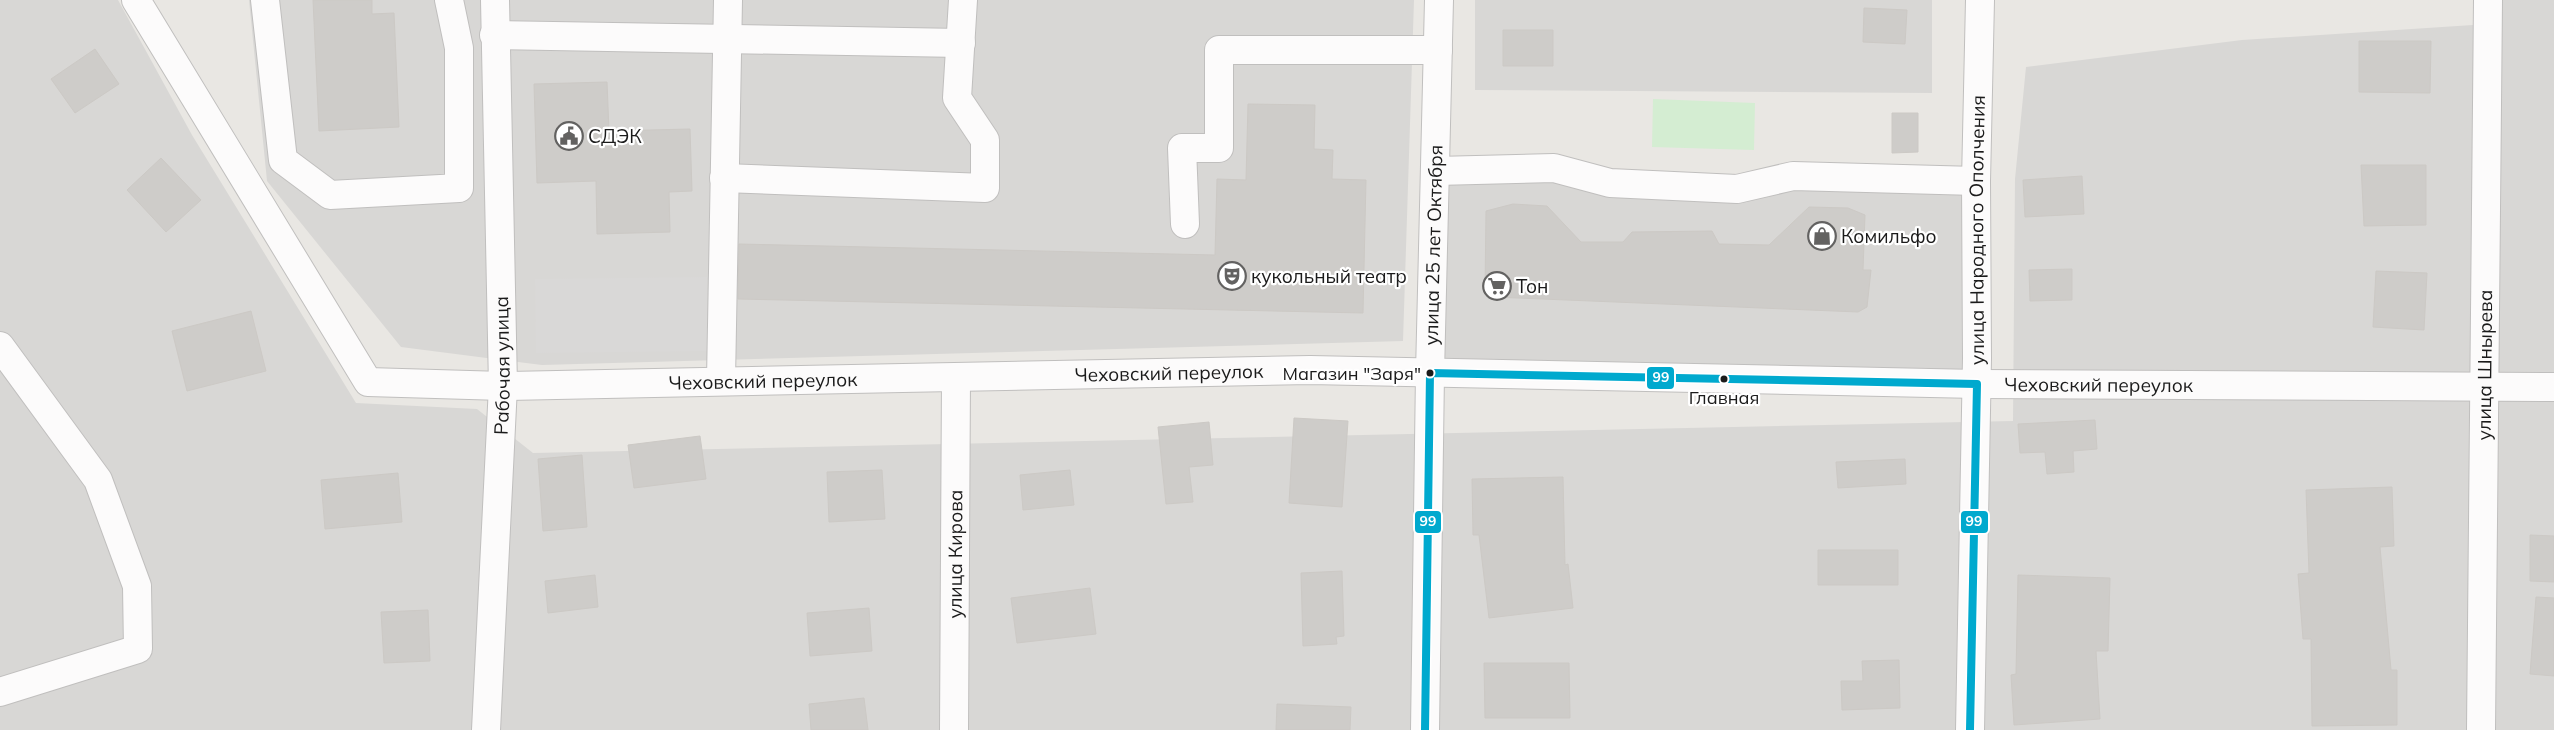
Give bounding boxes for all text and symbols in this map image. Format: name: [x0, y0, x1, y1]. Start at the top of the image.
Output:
street label: улица Народного Ополчения: [1964, 95, 1990, 365]
public building icon: СДЭК: [554, 121, 584, 151]
place label: СДЭК: [588, 124, 642, 148]
street label: улица 25 лет Октября: [1419, 145, 1448, 346]
shop icon: Комильфо: [1807, 221, 1837, 251]
place label: Комильфо: [1841, 224, 1937, 248]
theatre icon: кукольный театр: [1217, 261, 1247, 291]
place label: кукольный театр: [1251, 264, 1407, 288]
supermarket icon: Тон: [1482, 271, 1512, 301]
place label: Тон: [1516, 274, 1548, 298]
street label: улица Шнырева: [2472, 290, 2497, 441]
street label: Рабочая улица: [489, 296, 515, 435]
street label: Чеховский переулок: [1074, 359, 1264, 387]
place label: Магазин "Заря": [1283, 362, 1421, 385]
line badge: 99: [1646, 366, 1675, 390]
street label: Чеховский переулок: [668, 367, 858, 395]
marker: Магазин "Заря": [1425, 368, 1435, 378]
text: 99: [1653, 368, 1669, 386]
street label: Чеховский переулок: [2004, 372, 2194, 397]
marker: Главная: [1719, 374, 1729, 384]
place label: Главная: [1689, 386, 1759, 409]
street label: улица Кирова: [943, 489, 967, 619]
line badge: 99: [1414, 510, 1442, 534]
line badge: 99: [1960, 510, 1989, 534]
text: 99: [1420, 512, 1436, 530]
text: 99: [1966, 512, 1982, 530]

